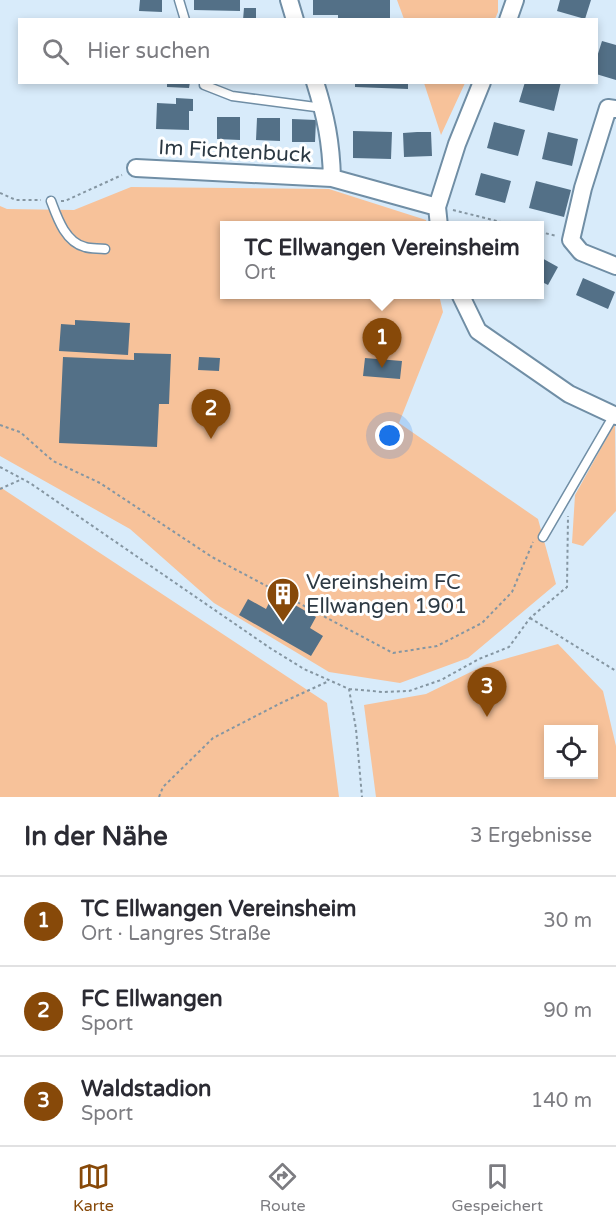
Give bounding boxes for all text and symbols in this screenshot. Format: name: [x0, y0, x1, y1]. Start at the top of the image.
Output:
search box: [18, 18, 598, 84]
icon: search: [39, 35, 72, 68]
text: Hier suchen: [87, 38, 210, 64]
street label: Im Fichtenbuck: [158, 135, 312, 168]
popup: [220, 221, 544, 299]
text: TC Ellwangen Vereinsheim: [244, 235, 520, 261]
text: Ort: [244, 261, 276, 285]
pin: 1: [362, 318, 401, 368]
pin: 2: [192, 390, 230, 439]
your location: [375, 421, 404, 450]
place label: Vereinsheim FC Ellwangen 1901: [306, 570, 467, 619]
building icon: Vereinsheim FC Ellwangen 1901: [265, 576, 301, 623]
pin: 3: [468, 668, 506, 717]
map controls: [544, 725, 598, 779]
button: locate: [544, 725, 598, 779]
text: In der Nähe: [24, 821, 168, 852]
text: 3 Ergebnisse: [470, 824, 592, 848]
text: TC Ellwangen Vereinsheim: [81, 896, 356, 922]
text: 1: [37, 909, 50, 933]
text: 30 m: [543, 909, 592, 933]
text: Ort · Langres Straße: [81, 922, 271, 946]
text: FC Ellwangen: [81, 986, 223, 1012]
text: 2: [37, 999, 50, 1023]
text: 90 m: [543, 999, 592, 1023]
text: Sport: [81, 1012, 133, 1036]
text: Waldstadion: [81, 1076, 211, 1102]
text: 3: [37, 1089, 50, 1113]
text: 140 m: [531, 1089, 592, 1113]
text: Sport: [81, 1102, 133, 1126]
tab: Karte: [73, 1160, 114, 1216]
tab: Route: [260, 1160, 306, 1216]
tab: Gespeichert: [451, 1160, 543, 1216]

